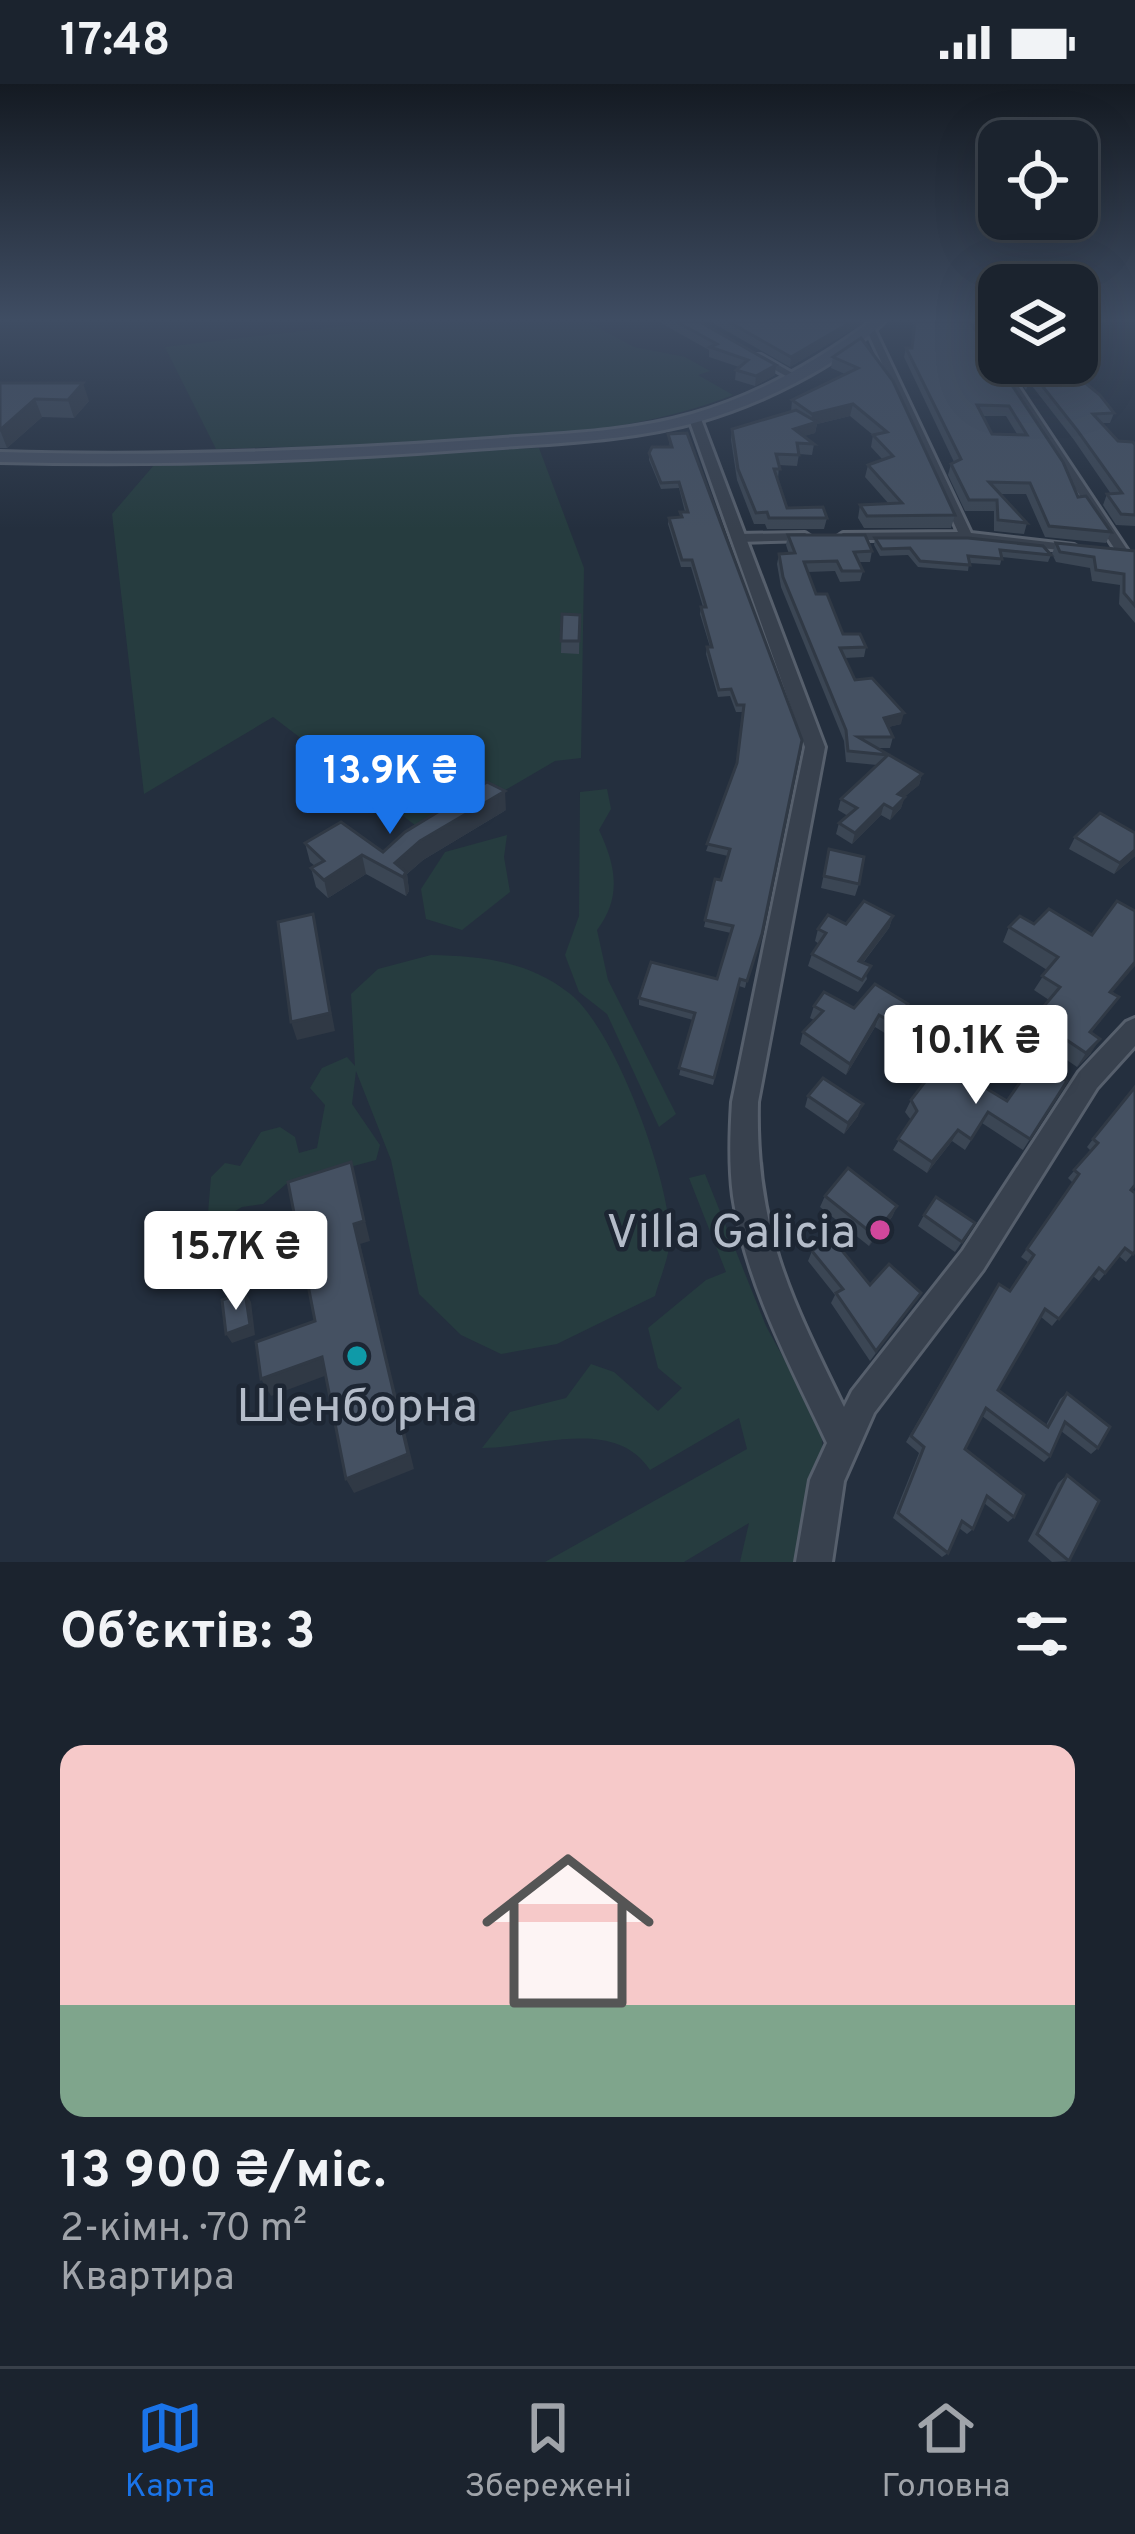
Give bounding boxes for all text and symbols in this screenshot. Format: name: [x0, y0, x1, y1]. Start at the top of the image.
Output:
text: 17:48: [60, 14, 170, 71]
map controls: [978, 120, 1098, 384]
button: locate: [978, 120, 1098, 240]
button: layers: [978, 264, 1098, 384]
pin: 13.9K ₴: [279, 735, 501, 837]
text: 13.9K ₴: [323, 749, 457, 798]
pin: 10.1K ₴: [865, 1005, 1087, 1107]
text: 10.1K ₴: [911, 1019, 1041, 1068]
place label: Villa Galicia: [606, 1205, 856, 1265]
pin: 15.7K ₴: [125, 1211, 347, 1313]
marker: Villa Galicia: [867, 1217, 893, 1243]
text: 15.7K ₴: [171, 1225, 301, 1274]
marker: Шенборна: [344, 1343, 370, 1369]
place label: Шенборна: [236, 1379, 478, 1439]
icon: filters: [1009, 1601, 1075, 1667]
text: Об’єктів: 3: [60, 1602, 316, 1667]
icon: home: [460, 1823, 676, 2039]
text: 13 900 ₴/міс.: [60, 2141, 386, 2206]
text: 2-кімн. · 70 m²: [60, 2206, 307, 2255]
text: Квартира: [60, 2255, 234, 2304]
tab: Карта: [125, 2395, 215, 2509]
tab: Збережені: [465, 2395, 632, 2509]
tab: Головна: [881, 2395, 1010, 2509]

